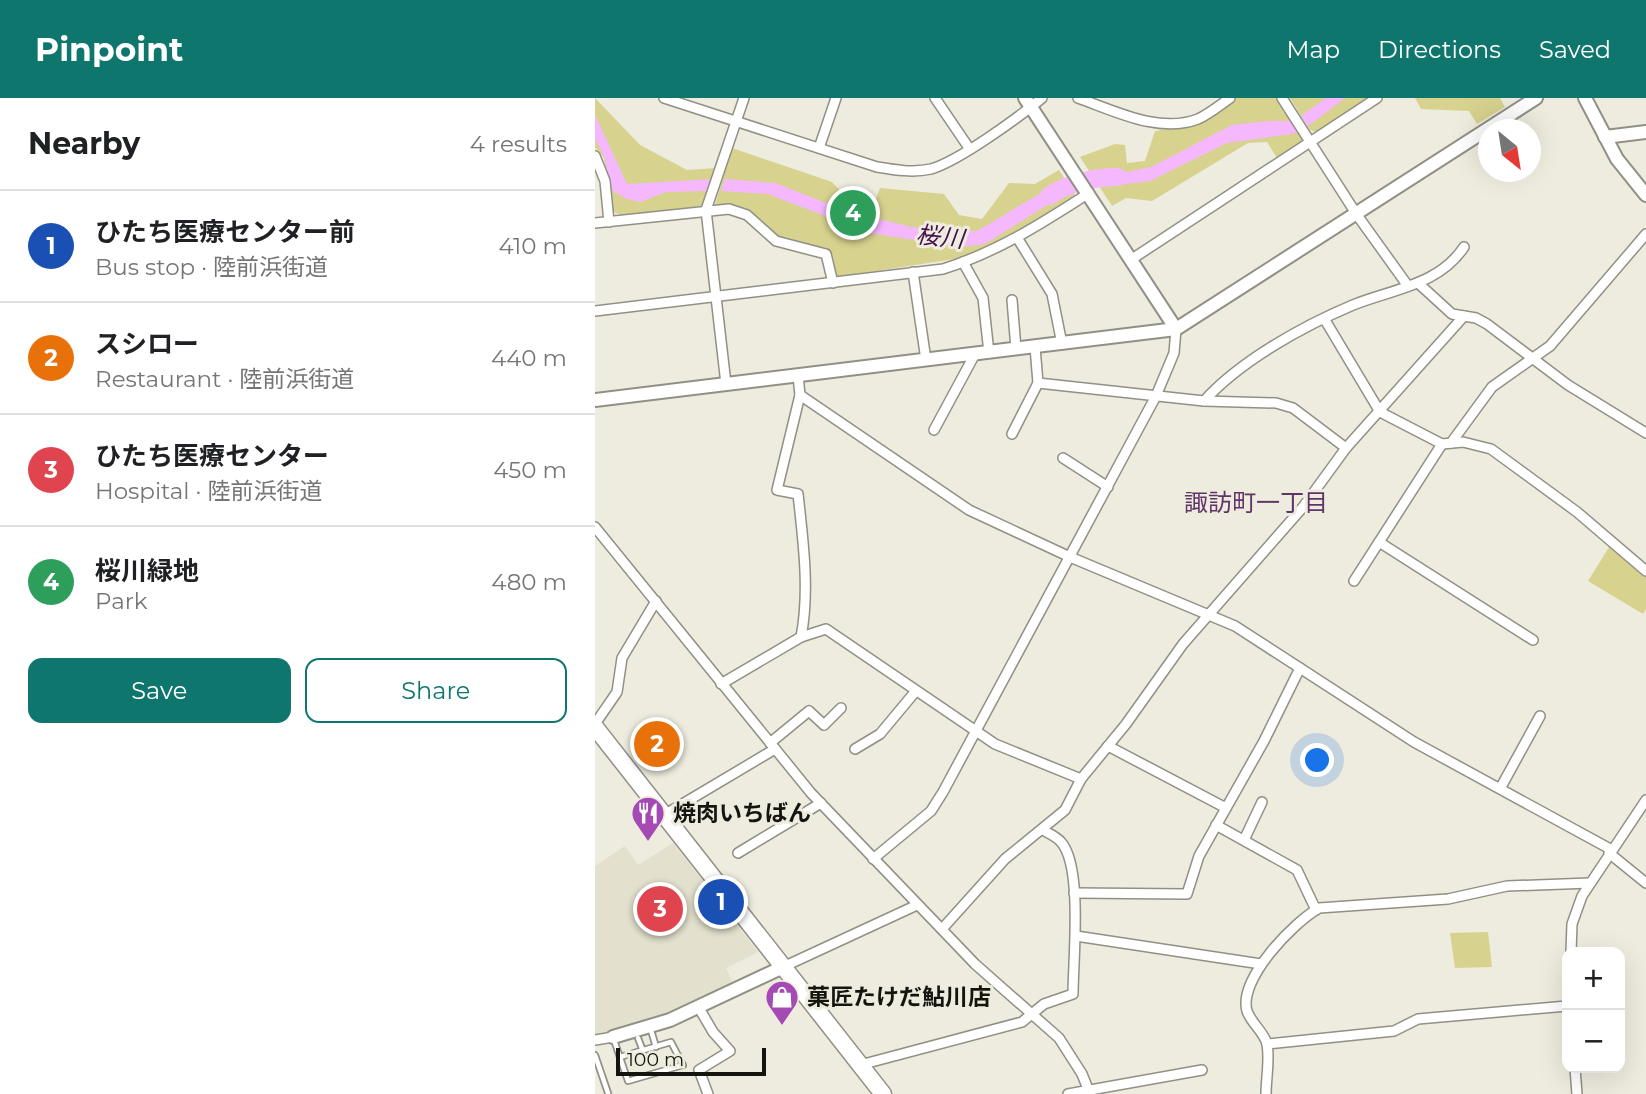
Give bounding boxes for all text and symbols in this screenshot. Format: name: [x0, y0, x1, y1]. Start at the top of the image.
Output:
text: Pinpoint: [35, 29, 183, 69]
text: Map: [1287, 35, 1340, 64]
text: Directions: [1378, 35, 1501, 64]
text: Saved: [1539, 35, 1611, 64]
north arrow: [1478, 119, 1541, 182]
text: Nearby: [28, 125, 140, 162]
text: 4 results: [470, 130, 567, 158]
pin: 4: [830, 187, 876, 239]
text: ひたち医療センター前: [95, 216, 355, 248]
water label: 桜川: [915, 220, 968, 254]
text: 1: [46, 232, 56, 260]
text: 410 m: [498, 232, 567, 260]
text: Bus stop · 陸前浜街道: [95, 253, 328, 281]
text: スシロー: [95, 328, 199, 360]
text: 2: [44, 344, 58, 372]
text: 440 m: [491, 344, 567, 372]
text: Restaurant · 陸前浜街道: [95, 365, 354, 393]
text: ひたち医療センター: [95, 440, 329, 472]
text: 3: [44, 456, 58, 484]
text: 450 m: [493, 456, 567, 484]
text: Hospital · 陸前浜街道: [95, 477, 322, 505]
district label: 諏訪町一丁目: [1184, 488, 1328, 517]
text: 桜川緑地: [95, 555, 199, 587]
text: 4: [43, 568, 59, 596]
text: 480 m: [491, 568, 567, 596]
text: Park: [95, 587, 148, 615]
button: Save: [28, 658, 291, 723]
button: Share: [305, 658, 567, 723]
pin: 2: [634, 718, 680, 770]
your location: [1300, 743, 1334, 777]
restaurant icon: 焼肉いちばん: [629, 794, 667, 843]
place label: 焼肉いちばん: [673, 799, 811, 827]
pin: 1: [698, 876, 744, 928]
pin: 3: [637, 883, 683, 935]
map controls: [1562, 947, 1625, 1073]
button: +: [1562, 947, 1625, 1010]
shop icon: 菓匠たけだ鮎川店: [763, 978, 801, 1027]
place label: 菓匠たけだ鮎川店: [807, 983, 991, 1011]
button: −: [1562, 1010, 1625, 1073]
scale bar: [616, 1045, 767, 1077]
text: 100 m: [627, 1048, 684, 1071]

